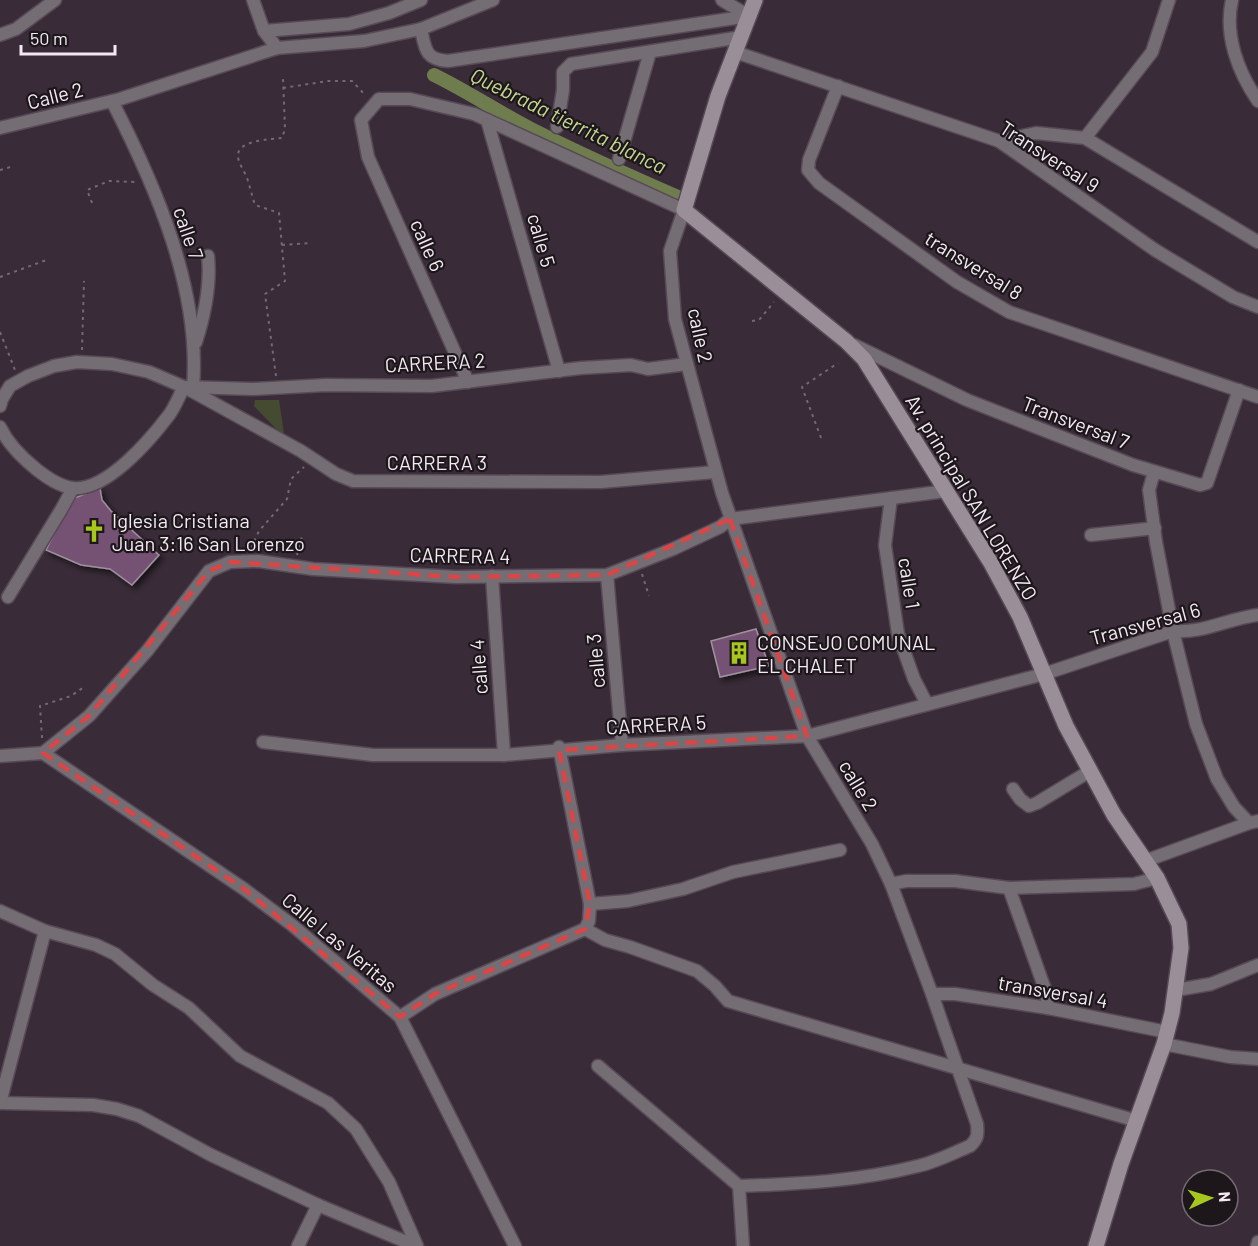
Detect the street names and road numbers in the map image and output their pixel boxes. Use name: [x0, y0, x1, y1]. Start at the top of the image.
street label: Calle 2: [25, 76, 85, 114]
street label: Transversal 9: [996, 115, 1104, 197]
street label: calle 7: [169, 204, 209, 263]
street label: calle 5: [523, 210, 561, 270]
street label: calle 6: [406, 215, 450, 275]
street label: transversal 8: [921, 226, 1027, 304]
street label: calle 2: [684, 306, 718, 364]
street label: CARRERA 2: [384, 347, 486, 377]
street label: Av. principal SAN LORENZO: [901, 390, 1043, 604]
street label: Transversal 7: [1019, 391, 1133, 454]
street label: CARRERA 3: [387, 450, 487, 474]
street label: CARRERA 4: [409, 542, 511, 568]
street label: calle 1: [894, 556, 926, 610]
street label: Transversal 6: [1087, 597, 1203, 649]
street label: calle 3: [581, 633, 609, 689]
street label: calle 4: [464, 638, 492, 696]
street label: CARRERA 5: [605, 709, 707, 739]
street label: calle 2: [834, 755, 884, 815]
street label: Calle Las Veritas: [278, 887, 402, 997]
street label: transversal 4: [996, 970, 1110, 1012]

